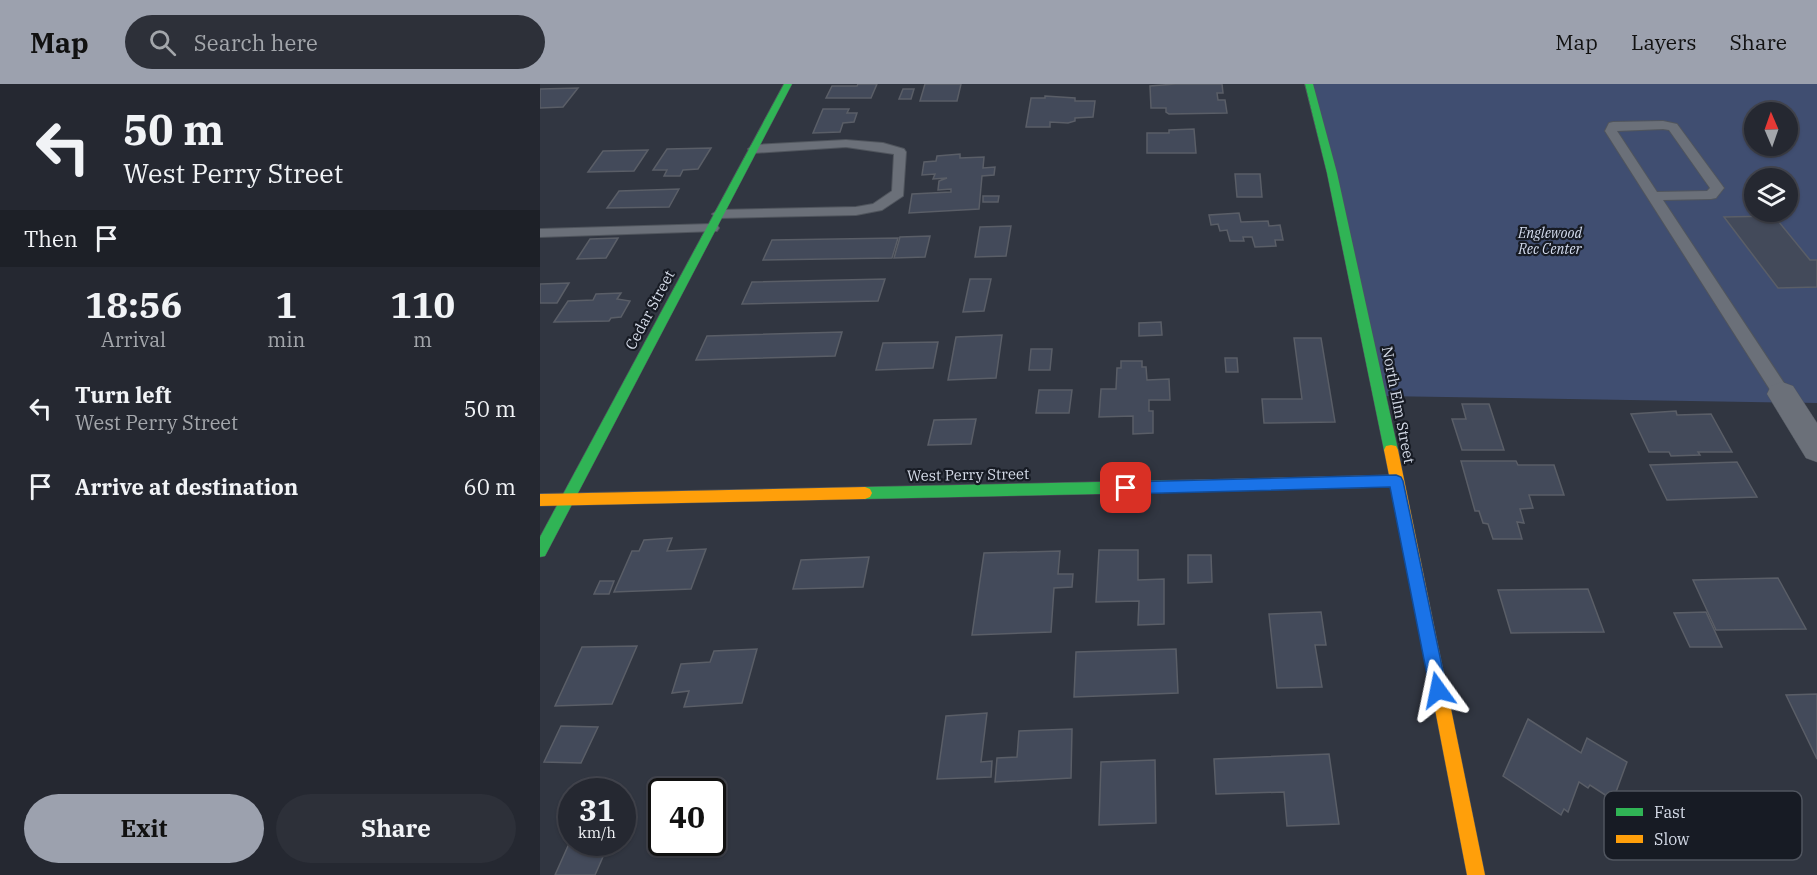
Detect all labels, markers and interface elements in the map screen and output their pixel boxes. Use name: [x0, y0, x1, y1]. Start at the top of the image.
search box: [125, 15, 545, 69]
text: Map: [30, 24, 89, 61]
icon: search: [146, 26, 179, 59]
text: Search here: [194, 28, 318, 57]
text: Map: [1555, 28, 1598, 56]
text: Layers: [1631, 28, 1697, 56]
text: Share: [1730, 28, 1787, 56]
text: 50 m: [123, 102, 224, 157]
north arrow: [1744, 102, 1798, 156]
map controls: [1744, 102, 1798, 222]
icon: left: [24, 108, 102, 186]
text: West Perry Street: [123, 155, 343, 190]
button: layers: [1744, 168, 1798, 222]
icon: arrive: [90, 222, 123, 255]
text: Then: [24, 224, 78, 253]
park label: Englewood Rec Center: [1517, 224, 1583, 258]
street label: Cedar Street: [621, 267, 678, 353]
text: 18:56: [85, 281, 182, 328]
text: 1: [275, 281, 297, 328]
text: 110: [390, 281, 455, 328]
text: Arrival: [101, 326, 166, 353]
text: min: [267, 326, 305, 353]
text: m: [413, 326, 432, 353]
street label: North Elm Street: [1378, 345, 1419, 465]
text: Turn left: [75, 380, 171, 409]
icon: left: [24, 392, 57, 425]
text: 50 m: [464, 394, 516, 423]
text: West Perry Street: [75, 409, 238, 436]
pin: [1100, 462, 1151, 513]
street label: West Perry Street: [907, 464, 1029, 485]
icon: arrive: [24, 470, 57, 503]
icon: arrive: [1109, 471, 1142, 504]
text: Arrive at destination: [75, 472, 298, 501]
text: 60 m: [464, 472, 516, 501]
position arrow: [1406, 658, 1470, 722]
speed limit sign: 40: [648, 778, 726, 856]
text: 31: [579, 790, 615, 829]
legend: [1604, 791, 1802, 860]
button: Exit: [24, 794, 264, 863]
button: Share: [276, 794, 516, 863]
text: Fast: [1654, 802, 1686, 822]
text: km/h: [578, 823, 616, 842]
text: Slow: [1654, 829, 1690, 849]

